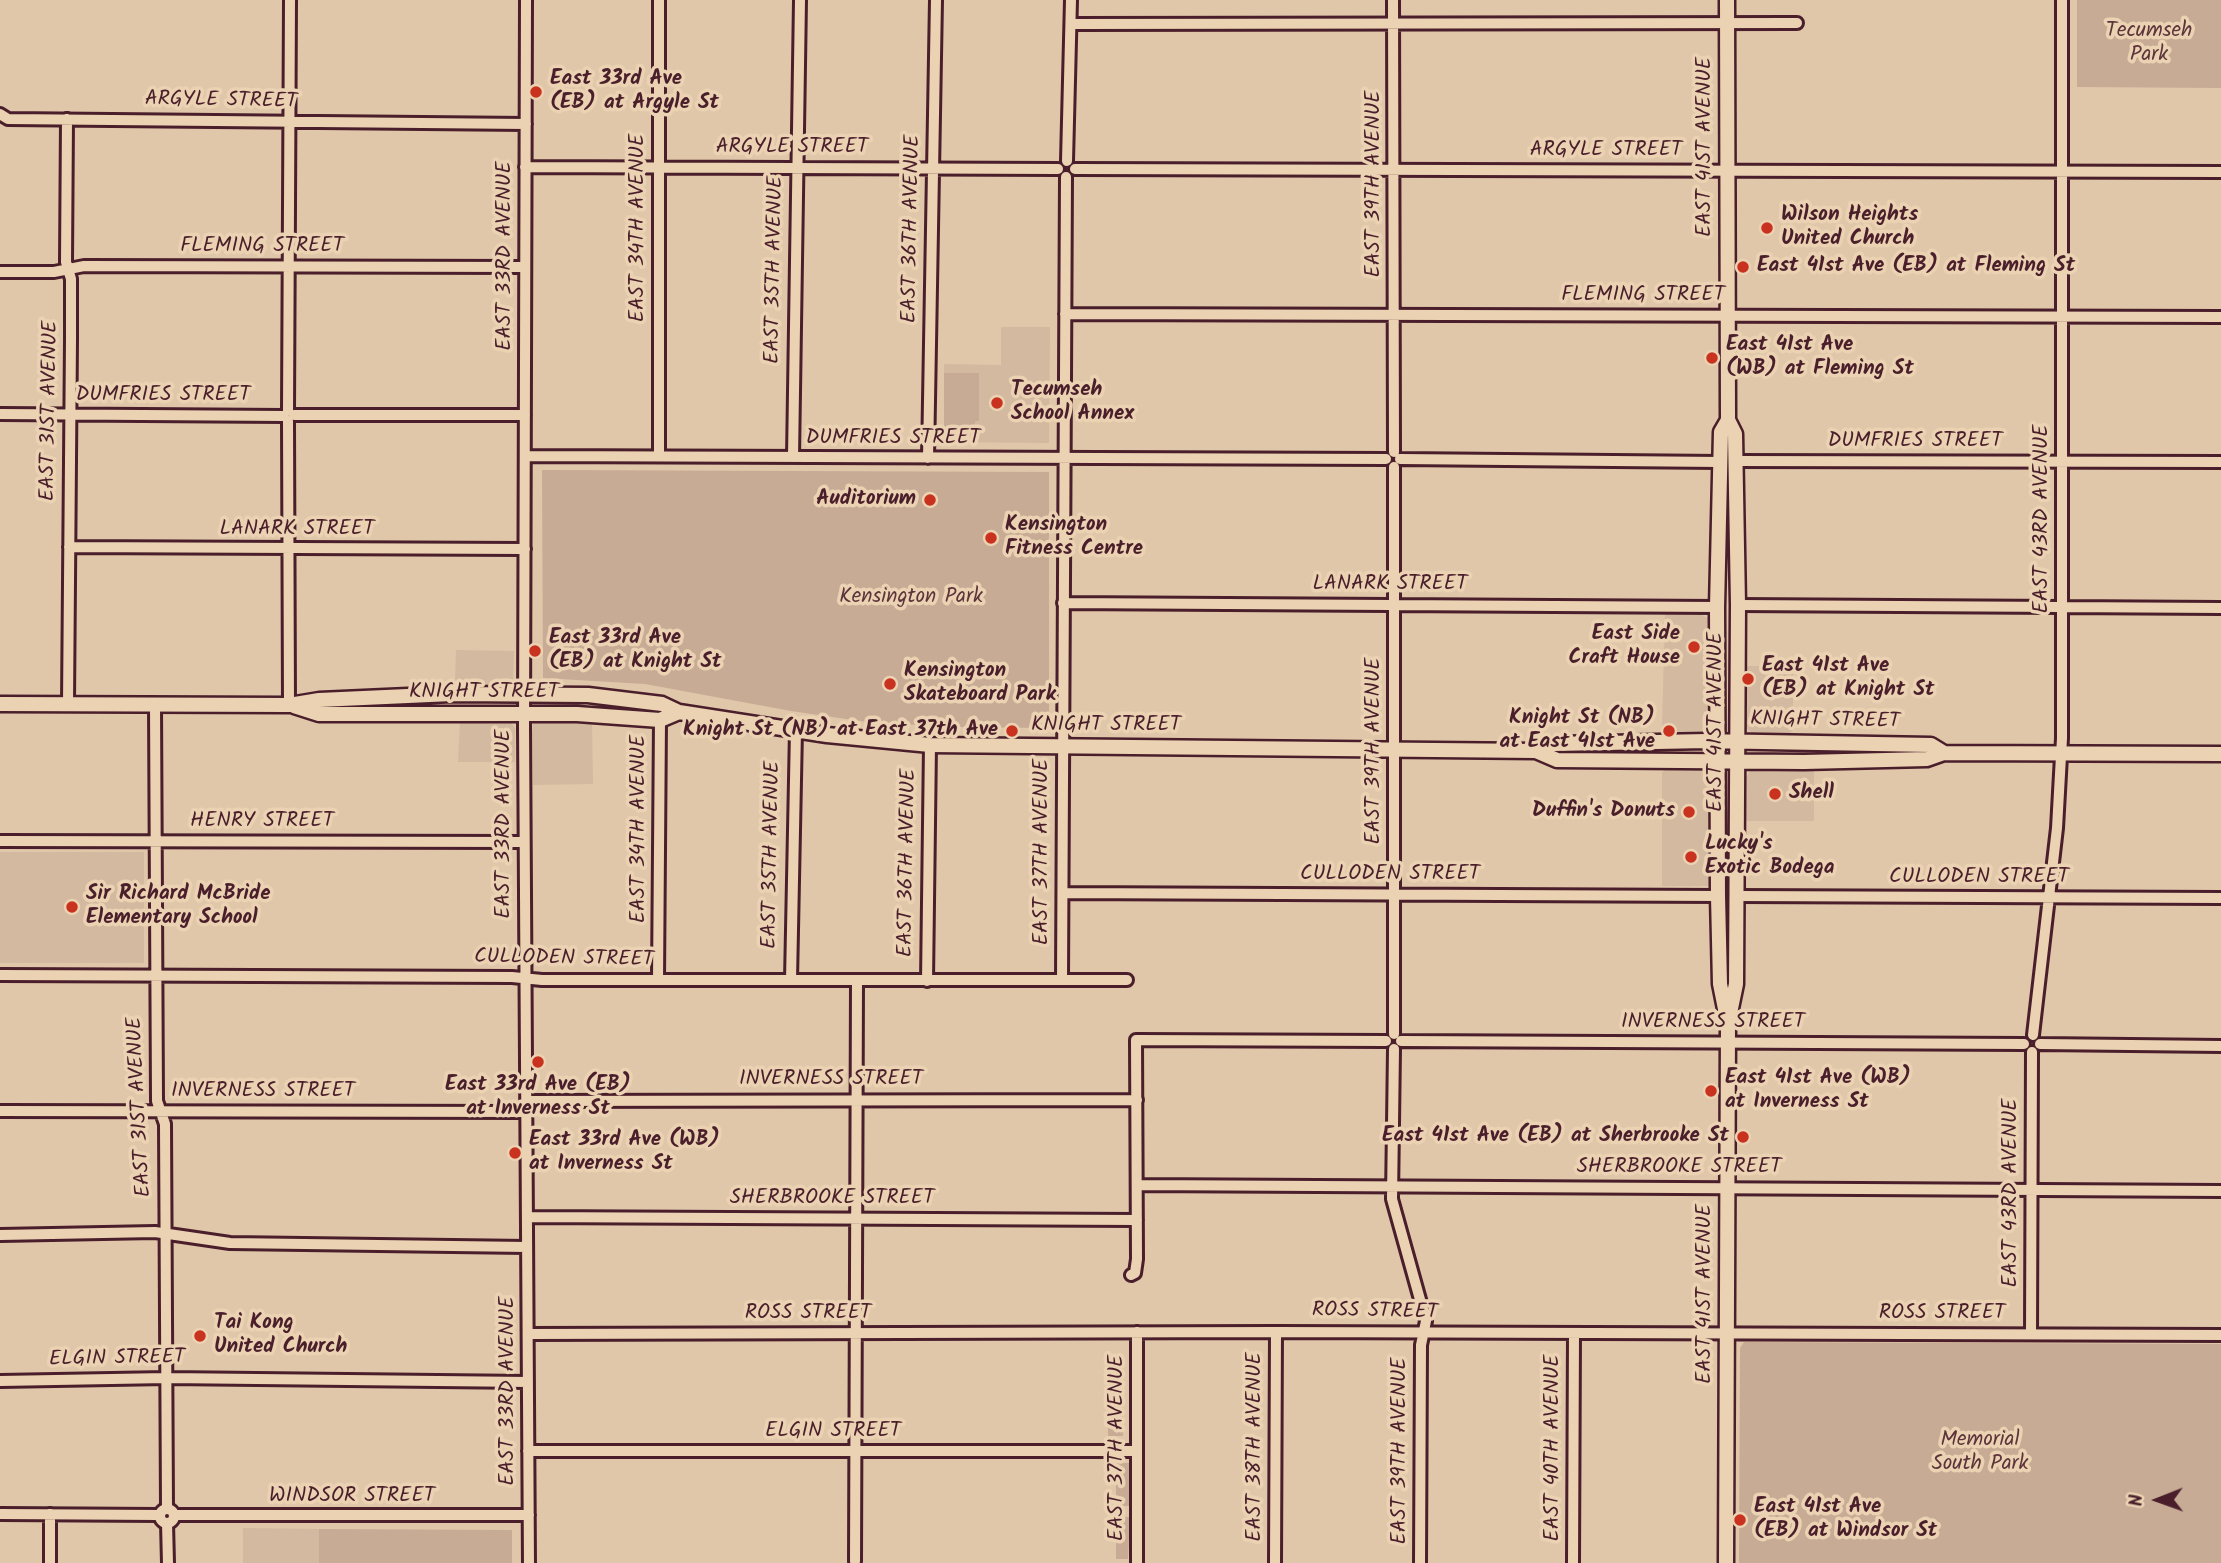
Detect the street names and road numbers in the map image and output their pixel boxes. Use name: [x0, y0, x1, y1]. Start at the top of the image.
street label: EAST 41ST AVENUE: [1693, 57, 1719, 237]
street label: ARGYLE STREET: [145, 88, 297, 116]
street label: EAST 39TH AVENUE: [1362, 90, 1388, 278]
street label: EAST 34TH AVENUE: [626, 134, 652, 322]
street label: ARGYLE STREET: [716, 135, 868, 161]
street label: EAST 36TH AVENUE: [899, 135, 927, 323]
street label: ARGYLE STREET: [1530, 138, 1682, 164]
street label: EAST 33RD AVENUE: [493, 161, 519, 351]
street label: EAST 35TH AVENUE: [762, 176, 790, 364]
street label: FLEMING STREET: [180, 234, 344, 260]
street label: FLEMING STREET: [1561, 283, 1725, 309]
street label: EAST 31ST AVENUE: [37, 321, 65, 501]
street label: DUMFRIES STREET: [76, 383, 250, 409]
street label: EAST 43RD AVENUE: [2030, 425, 2056, 613]
street label: DUMFRIES STREET: [806, 426, 980, 452]
street label: DUMFRIES STREET: [1828, 429, 2002, 455]
street label: LANARK STREET: [220, 517, 374, 543]
street label: LANARK STREET: [1313, 572, 1467, 598]
street label: EAST 41ST AVENUE: [1704, 632, 1730, 812]
street label: EAST 39TH AVENUE: [1362, 657, 1388, 845]
street label: KNIGHT STREET: [409, 680, 559, 706]
street label: KNIGHT STREET: [1750, 708, 1900, 736]
street label: KNIGHT STREET: [1031, 713, 1181, 739]
street label: EAST 33RD AVENUE: [492, 729, 518, 919]
street label: EAST 34TH AVENUE: [627, 735, 653, 923]
street label: EAST 37TH AVENUE: [1030, 759, 1056, 945]
street label: EAST 35TH AVENUE: [759, 761, 787, 949]
street label: EAST 36TH AVENUE: [895, 769, 923, 957]
street label: HENRY STREET: [190, 809, 334, 835]
street label: CULLODEN STREET: [1300, 862, 1480, 888]
street label: CULLODEN STREET: [1889, 865, 2069, 891]
street label: CULLODEN STREET: [474, 946, 654, 974]
street label: INVERNESS STREET: [1621, 1010, 1805, 1036]
street label: EAST 31ST AVENUE: [124, 1016, 158, 1198]
street label: INVERNESS STREET: [739, 1067, 923, 1093]
street label: INVERNESS STREET: [171, 1079, 355, 1105]
street label: EAST 43RD AVENUE: [1999, 1099, 2025, 1287]
street label: SHERBROOKE STREET: [1577, 1155, 1781, 1181]
street label: SHERBROOKE STREET: [730, 1186, 934, 1212]
street label: EAST 41ST AVENUE: [1693, 1204, 1719, 1384]
street label: EAST 33RD AVENUE: [496, 1296, 522, 1486]
street label: ROSS STREET: [1312, 1299, 1438, 1327]
street label: ROSS STREET: [745, 1301, 871, 1327]
street label: ROSS STREET: [1879, 1301, 2005, 1327]
street label: ELGIN STREET: [49, 1346, 185, 1374]
street label: EAST 38TH AVENUE: [1243, 1352, 1269, 1542]
street label: EAST 37TH AVENUE: [1105, 1355, 1131, 1541]
street label: EAST 40TH AVENUE: [1541, 1355, 1567, 1541]
street label: EAST 39TH AVENUE: [1388, 1357, 1414, 1545]
street label: ELGIN STREET: [765, 1419, 901, 1445]
street label: WINDSOR STREET: [269, 1484, 435, 1510]

